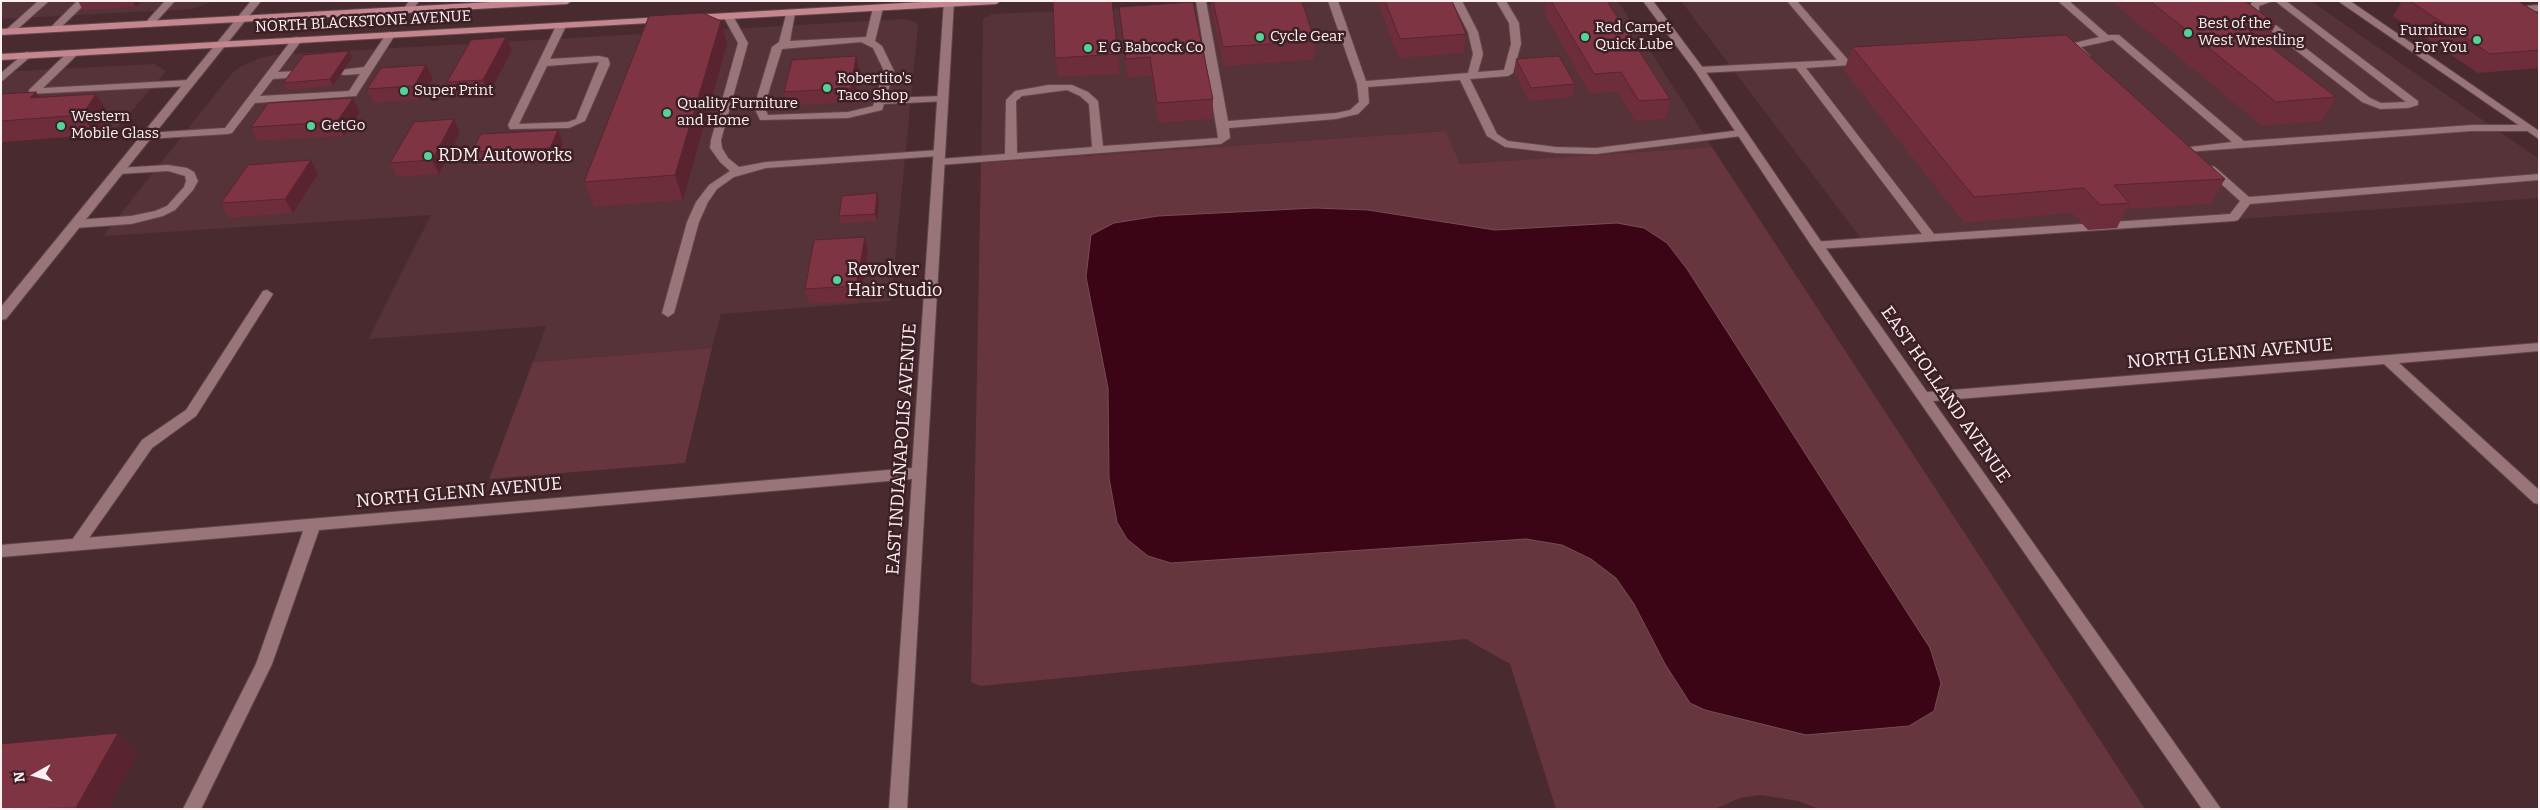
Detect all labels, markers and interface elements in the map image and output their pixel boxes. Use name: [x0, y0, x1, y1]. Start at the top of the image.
street label: NORTH BLACKSTONE AVENUE: [254, 7, 472, 37]
place label: Best of the West Wrestling: [2198, 15, 2304, 50]
place label: Red Carpet Quick Lube: [1595, 19, 1673, 54]
place label: Furniture For You: [2400, 22, 2467, 57]
marker: Best of the West Wrestling: [2182, 27, 2194, 39]
place label: Cycle Gear: [1270, 28, 1344, 46]
marker: Cycle Gear: [1254, 31, 1266, 43]
marker: Red Carpet Quick Lube: [1579, 31, 1591, 43]
marker: Furniture For You: [2471, 34, 2483, 46]
place label: E G Babcock Co: [1098, 39, 1203, 57]
marker: E G Babcock Co: [1082, 42, 1094, 54]
place label: Robertito's Taco Shop: [837, 70, 912, 105]
place label: Super Print: [414, 82, 493, 100]
marker: Robertito's Taco Shop: [821, 82, 833, 94]
marker: Super Print: [398, 85, 410, 97]
place label: Quality Furniture and Home: [677, 95, 798, 130]
marker: Quality Furniture and Home: [661, 107, 673, 119]
place label: Western Mobile Glass: [71, 108, 159, 143]
place label: GetGo: [321, 117, 365, 135]
marker: Western Mobile Glass: [55, 120, 67, 132]
marker: GetGo: [305, 120, 317, 132]
place label: RDM Autoworks: [438, 145, 572, 167]
marker: RDM Autoworks: [422, 150, 434, 162]
place label: Revolver Hair Studio: [847, 259, 942, 302]
marker: Revolver Hair Studio: [831, 274, 843, 286]
street label: EAST HOLLAND AVENUE: [1876, 302, 2014, 488]
street label: EAST INDIANAPOLIS AVENUE: [882, 322, 922, 576]
street label: NORTH GLENN AVENUE: [2126, 334, 2334, 374]
street label: NORTH GLENN AVENUE: [355, 473, 563, 513]
north arrow: [10, 750, 60, 800]
text: N: [11, 770, 29, 783]

